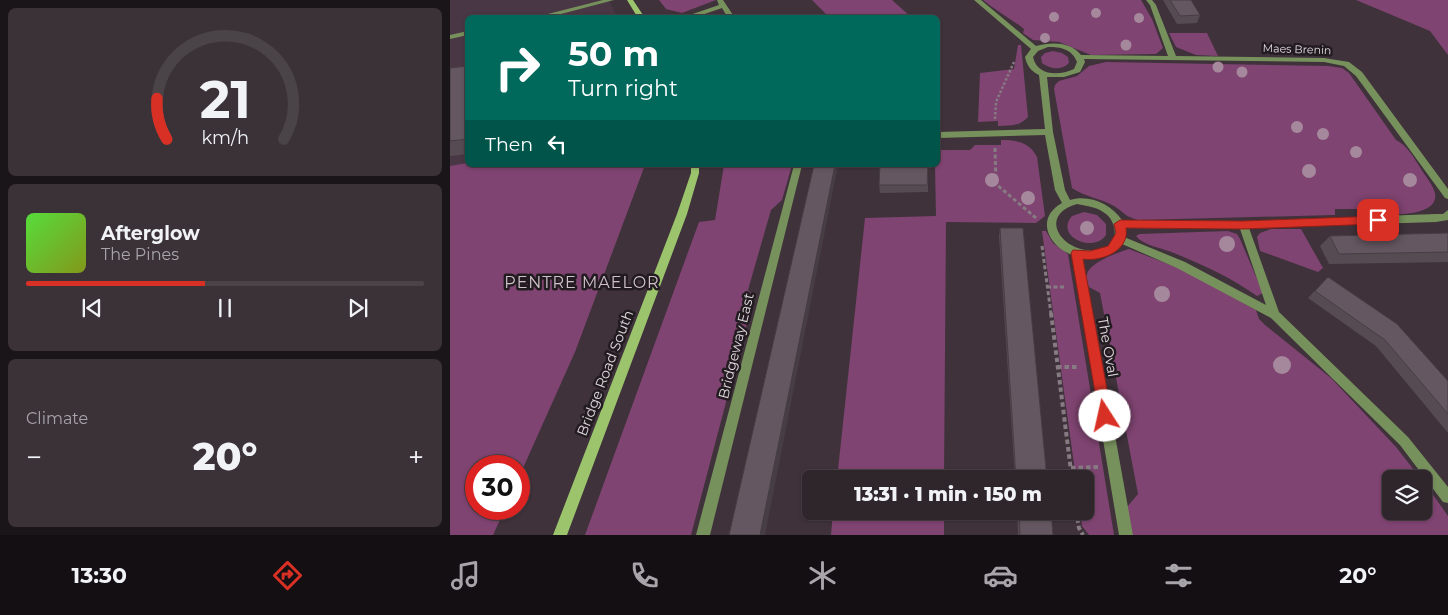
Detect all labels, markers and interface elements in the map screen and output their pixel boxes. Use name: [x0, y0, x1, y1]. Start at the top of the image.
text: 50 m: [568, 32, 659, 75]
icon: right: [485, 35, 550, 100]
street label: Maes Brenin: [1262, 41, 1332, 57]
text: 21: [199, 68, 251, 131]
text: Turn right: [568, 75, 678, 102]
text: km/h: [201, 127, 249, 148]
icon: left: [543, 130, 571, 158]
text: Then: [485, 133, 533, 156]
pin: [1357, 199, 1399, 241]
icon: arrive: [1364, 206, 1392, 234]
text: Afterglow: [101, 222, 200, 245]
text: The Pines: [101, 245, 179, 264]
district label: PENTRE MAELOR: [504, 273, 660, 292]
street label: Bridgeway East: [714, 291, 758, 401]
icon: previous: [78, 294, 106, 322]
icon: pause: [211, 294, 239, 322]
icon: next: [344, 294, 372, 322]
street label: Bridge Road South: [573, 308, 637, 438]
street label: The Oval: [1094, 316, 1122, 378]
position arrow: [1078, 389, 1130, 441]
text: Climate: [26, 409, 88, 428]
text: 20°: [193, 433, 257, 480]
text: −: [26, 440, 42, 474]
text: +: [408, 440, 424, 474]
speed limit sign: 30: [465, 455, 530, 520]
map controls: [1382, 470, 1432, 520]
button: layers: [1382, 470, 1432, 520]
text: 13:31 · 1 min · 150 m: [854, 483, 1042, 506]
icon: directions: [270, 558, 305, 593]
icon: music: [448, 558, 483, 593]
icon: phone: [627, 558, 662, 593]
icon: climate: [805, 558, 840, 593]
icon: car: [983, 558, 1018, 593]
icon: filters: [1161, 558, 1196, 593]
text: 13:30: [72, 562, 127, 589]
text: 20°: [1339, 562, 1376, 589]

